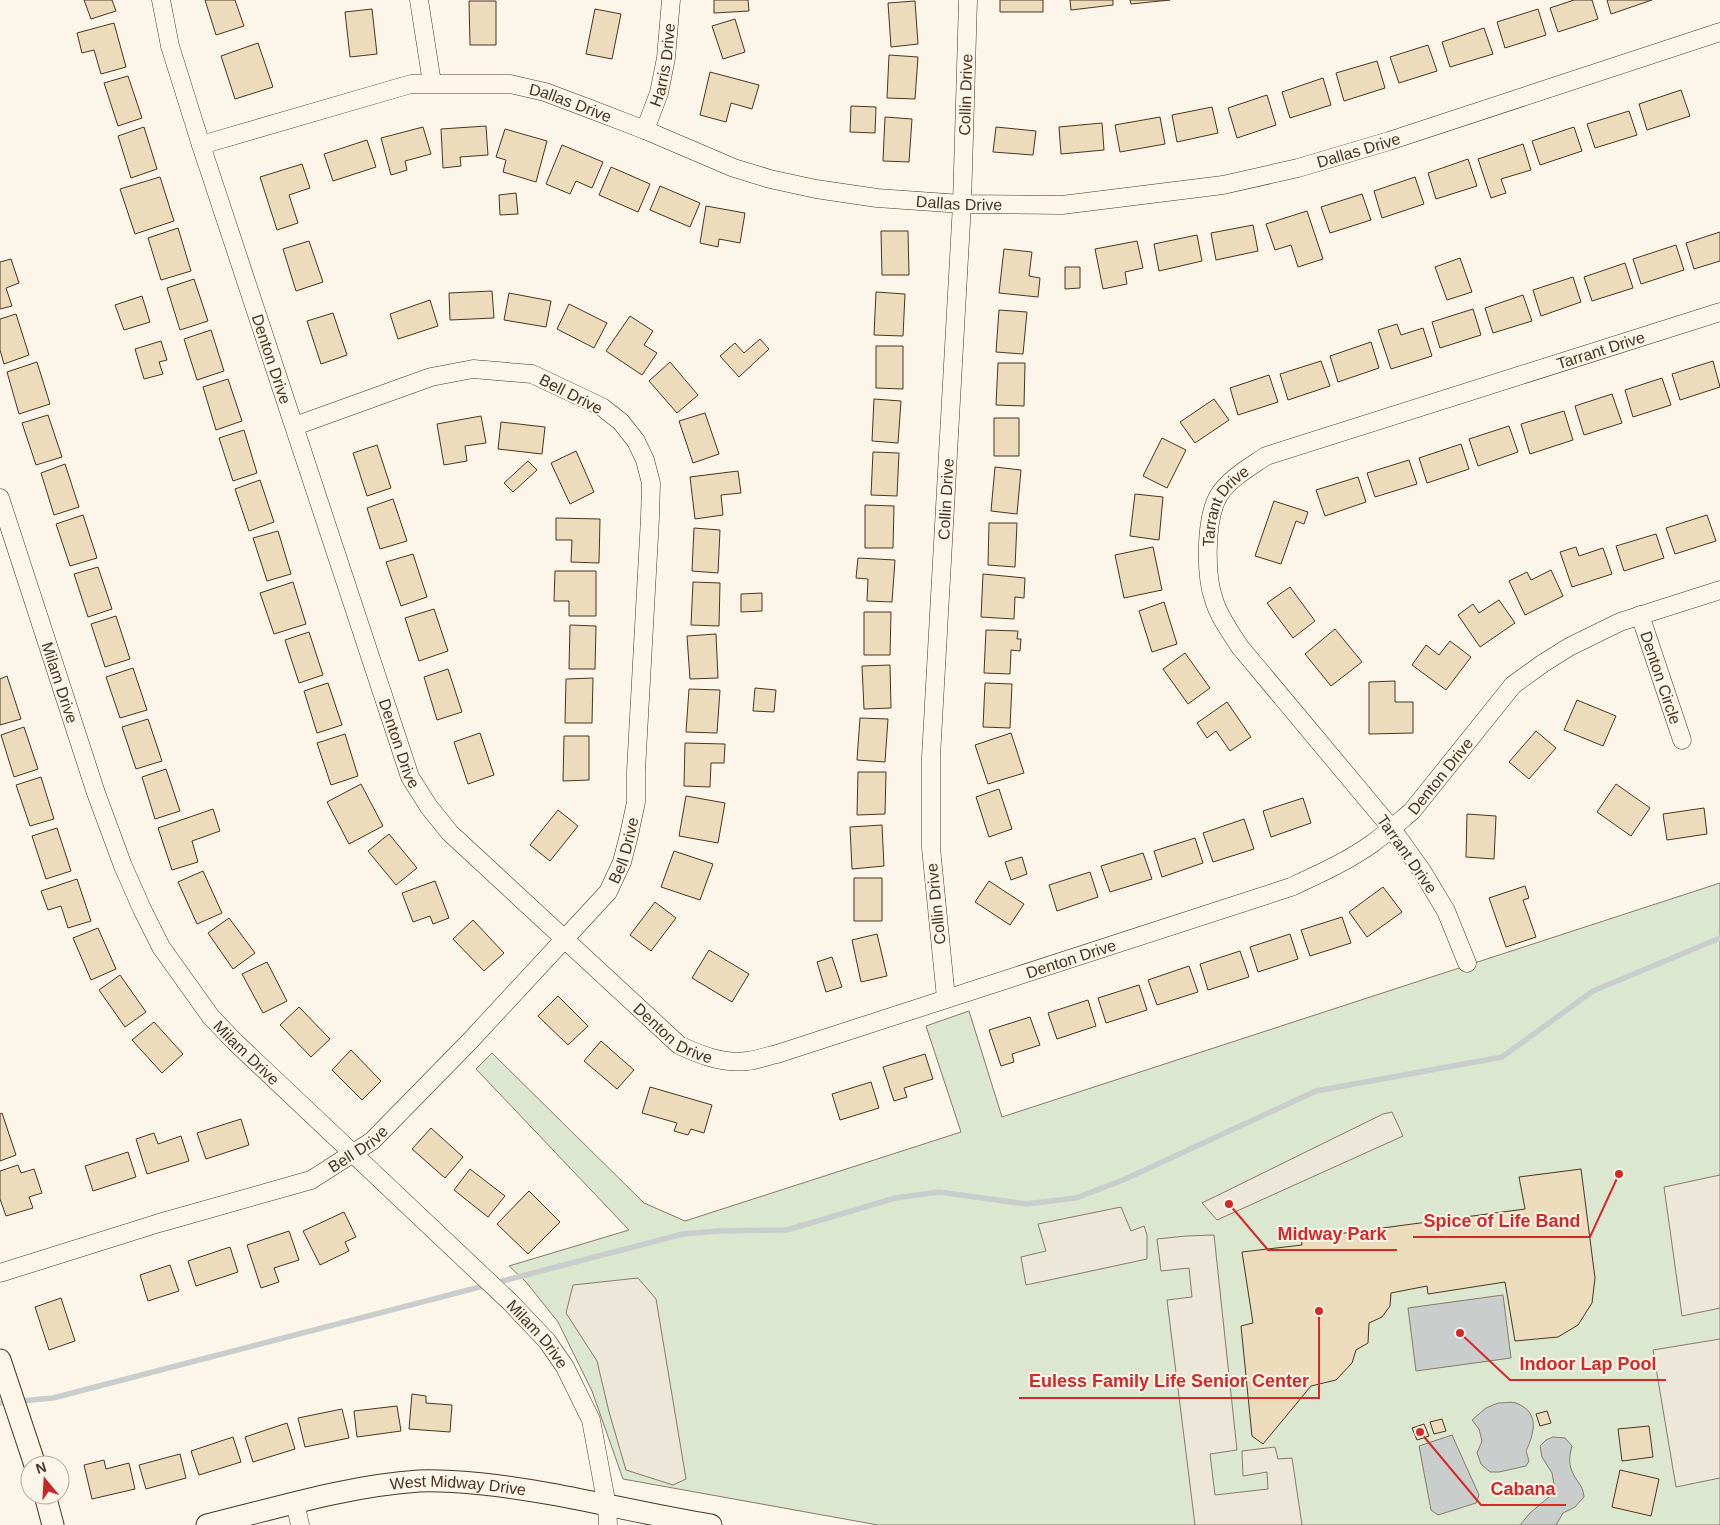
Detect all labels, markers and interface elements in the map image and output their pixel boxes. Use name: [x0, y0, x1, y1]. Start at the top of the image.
street label: Harris Drive: [646, 22, 677, 109]
street label: Collin Drive: [956, 53, 975, 136]
street label: Dallas Drive: [528, 80, 614, 125]
street label: Dallas Drive: [1315, 129, 1402, 171]
street label: Dallas Drive: [915, 192, 1002, 213]
street label: Denton Drive: [249, 312, 295, 406]
street label: Tarrant Drive: [1554, 328, 1647, 372]
street label: Bell Drive: [537, 371, 605, 417]
street label: Collin Drive: [935, 458, 956, 541]
street label: Tarrant Drive: [1199, 462, 1252, 547]
street label: Denton Circle: [1638, 629, 1685, 726]
street label: Milam Drive: [39, 640, 81, 725]
street label: Denton Drive: [376, 696, 423, 791]
street label: Denton Drive: [1404, 734, 1476, 818]
street label: Tarrant Drive: [1374, 812, 1440, 896]
street label: Bell Drive: [605, 815, 641, 886]
street label: Collin Drive: [923, 862, 949, 946]
street label: Denton Drive: [1024, 936, 1118, 981]
street label: Denton Drive: [631, 999, 715, 1066]
street label: Milam Drive: [211, 1017, 283, 1088]
street label: Bell Drive: [325, 1122, 391, 1175]
callout: Spice of Life Band: [1413, 1204, 1590, 1237]
text: Spice of Life Band: [1423, 1211, 1581, 1231]
callout: Midway Park: [1268, 1217, 1397, 1250]
text: Midway Park: [1277, 1224, 1388, 1244]
street label: Milam Drive: [504, 1296, 572, 1371]
callout: Indoor Lap Pool: [1510, 1347, 1666, 1380]
text: Indoor Lap Pool: [1520, 1354, 1657, 1374]
callout: Euless Family Life Senior Center: [1019, 1365, 1319, 1398]
text: Euless Family Life Senior Center: [1029, 1371, 1309, 1391]
north arrow: [20, 1455, 70, 1505]
text: N: [34, 1458, 48, 1477]
street label: West Midway Drive: [389, 1472, 527, 1498]
callout: Cabana: [1481, 1472, 1566, 1505]
text: Cabana: [1490, 1479, 1556, 1499]

